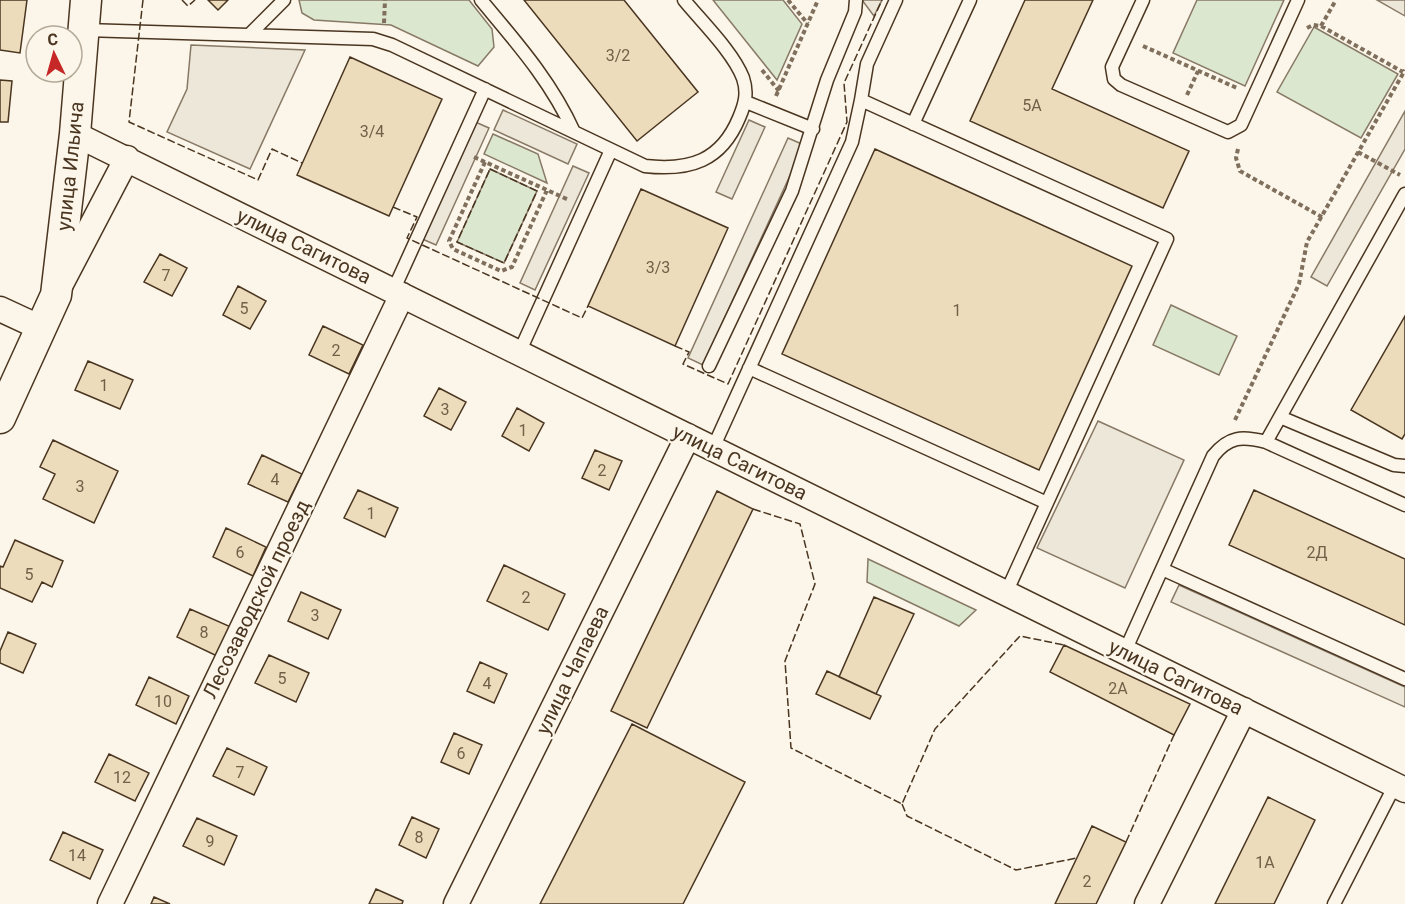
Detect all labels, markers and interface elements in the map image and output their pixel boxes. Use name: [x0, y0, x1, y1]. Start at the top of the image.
north arrow: [24, 24, 84, 84]
text: С: [47, 30, 59, 49]
house number: 3/2: [606, 46, 630, 65]
house number: 5А: [1022, 96, 1042, 115]
street label: улица Ильича: [51, 100, 89, 232]
house number: 3/4: [360, 122, 384, 141]
street label: улица Сагитова: [233, 203, 375, 289]
house number: 3/3: [646, 258, 670, 277]
house number: 7: [162, 266, 171, 285]
house number: 5: [240, 299, 249, 318]
house number: 1: [953, 301, 962, 320]
house number: 2: [332, 341, 341, 360]
house number: 1: [100, 376, 109, 395]
house number: 3: [441, 400, 450, 419]
street label: улица Сагитова: [669, 419, 811, 505]
house number: 1: [519, 421, 528, 440]
house number: 2: [598, 461, 607, 480]
house number: 4: [271, 470, 280, 489]
house number: 3: [76, 477, 85, 496]
street label: Лесозаводской проезд: [197, 496, 315, 702]
house number: 1: [367, 504, 376, 523]
house number: 6: [236, 543, 245, 562]
house number: 2Д: [1306, 543, 1328, 562]
house number: 5: [25, 565, 34, 584]
house number: 2: [522, 588, 531, 607]
street label: улица Чапаева: [531, 602, 613, 738]
house number: 3: [311, 606, 320, 625]
house number: 8: [200, 623, 209, 642]
street label: улица Сагитова: [1105, 634, 1247, 720]
house number: 5: [278, 669, 287, 688]
house number: 4: [483, 674, 492, 693]
house number: 2А: [1108, 679, 1128, 698]
house number: 10: [154, 692, 172, 711]
house number: 6: [457, 744, 466, 763]
house number: 7: [236, 763, 245, 782]
house number: 12: [113, 768, 131, 787]
house number: 8: [415, 828, 424, 847]
house number: 9: [206, 832, 215, 851]
house number: 14: [68, 846, 86, 865]
house number: 1А: [1255, 853, 1275, 872]
house number: 2: [1083, 872, 1092, 891]

